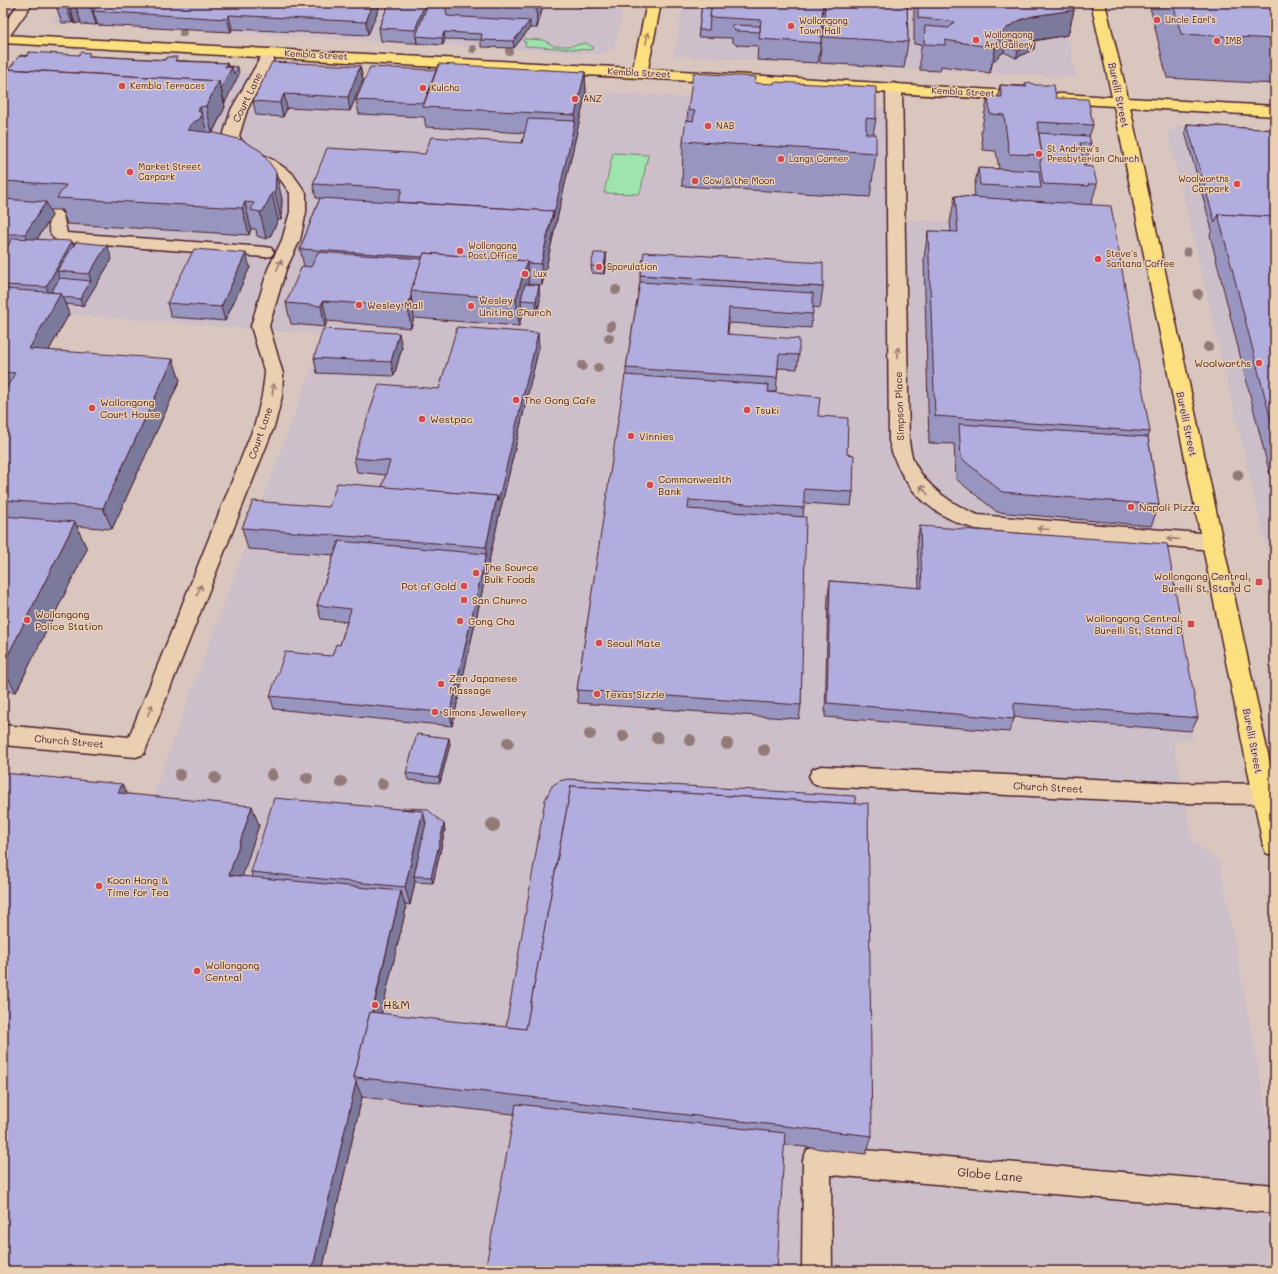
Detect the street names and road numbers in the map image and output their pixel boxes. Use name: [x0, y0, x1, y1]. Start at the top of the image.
street label: Kembla Street: [284, 47, 348, 62]
street label: Burelli Street: [1105, 61, 1133, 129]
street label: Kembla Street: [607, 65, 671, 80]
street label: Court Lane: [229, 69, 265, 125]
street label: Kembla Street: [931, 84, 995, 99]
street label: Simpson Place: [891, 371, 907, 441]
street label: Burelli Street: [1173, 390, 1201, 458]
street label: Court Lane: [245, 405, 275, 461]
street label: Burelli Street: [1240, 707, 1266, 775]
street label: Church Street: [34, 731, 104, 751]
street label: Church Street: [1013, 778, 1083, 796]
street label: Globe Lane: [957, 1163, 1024, 1185]

